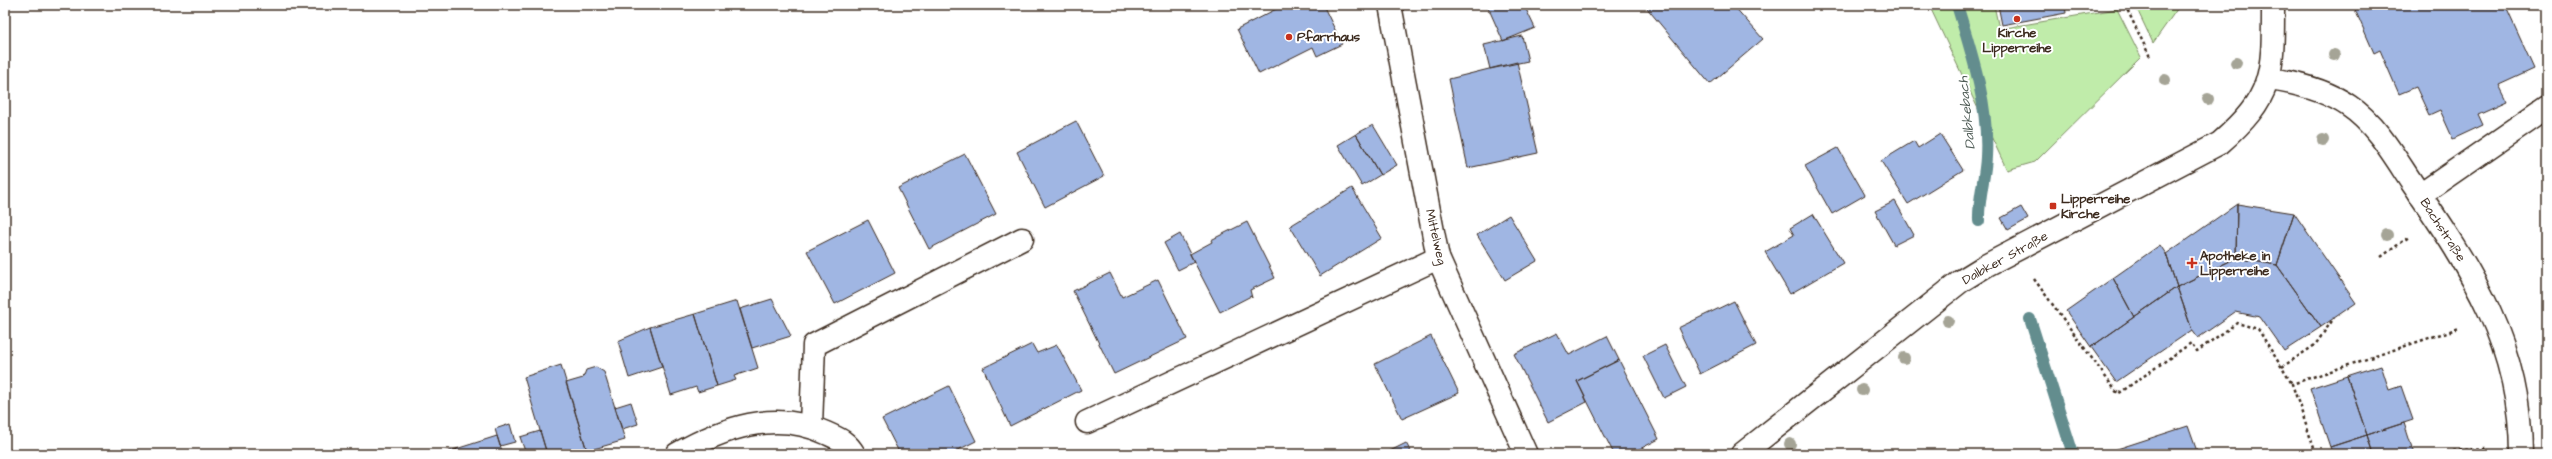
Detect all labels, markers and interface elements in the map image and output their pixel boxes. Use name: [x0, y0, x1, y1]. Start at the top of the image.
marker: Kirche Lipperreihe: [2012, 14, 2022, 24]
place label: Kirche Lipperreihe: [1982, 24, 2052, 58]
place label: Pfarrhaus: [1297, 28, 1361, 46]
marker: Pfarrhaus: [1284, 32, 1294, 42]
water label: Dalbkebach: [1953, 74, 1981, 150]
place label: Lipperreihe Kirche: [2061, 190, 2130, 223]
street label: Bachstraße: [2416, 195, 2470, 265]
marker: Lipperreihe Kirche: [2048, 201, 2058, 211]
street label: Mittelweg: [1420, 207, 1451, 267]
street label: Dalbker Straße: [1959, 227, 2051, 289]
place label: Apotheke in Lipperreihe: [2200, 247, 2271, 281]
marker: Apotheke in Lipperreihe: [2187, 258, 2197, 268]

